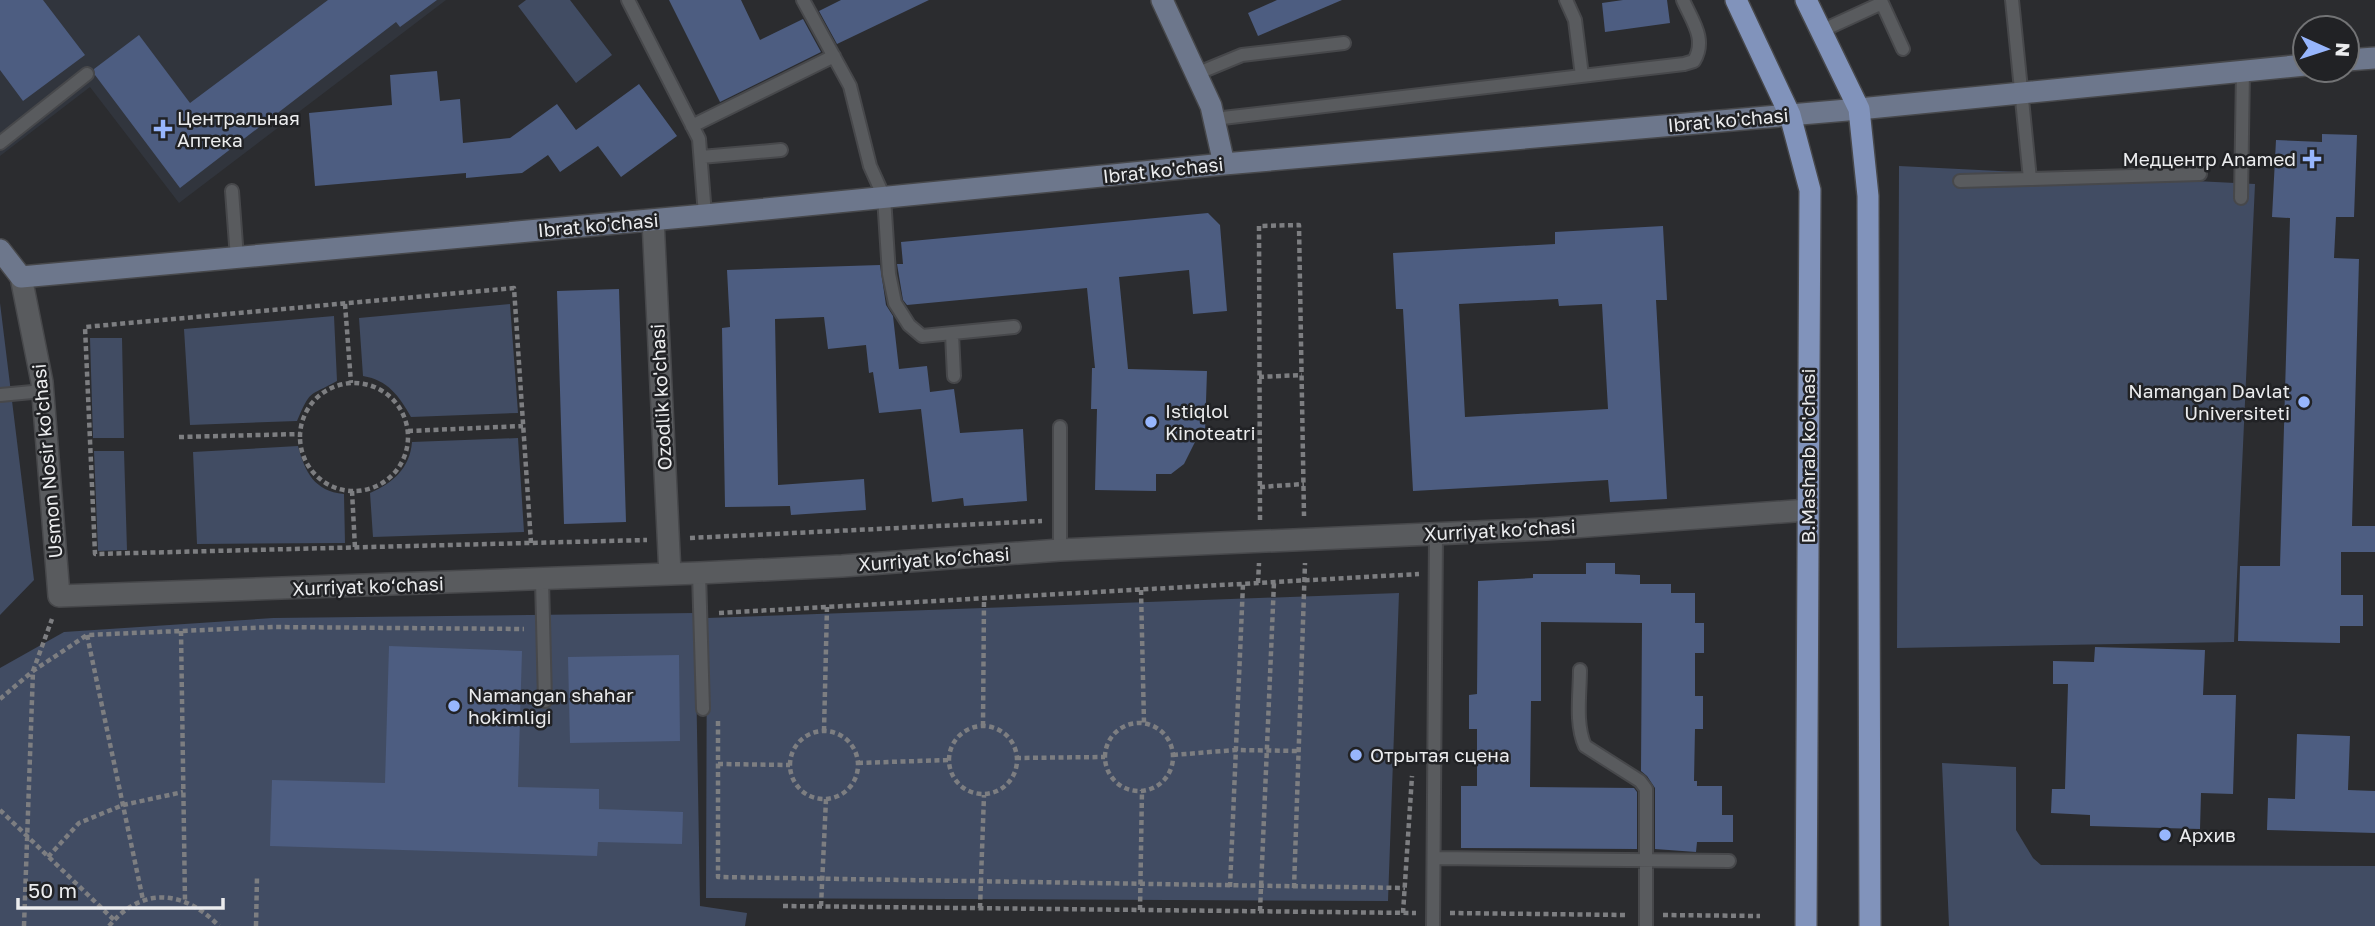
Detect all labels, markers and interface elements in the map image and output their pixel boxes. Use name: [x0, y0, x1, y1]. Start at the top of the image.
north arrow: [2291, 14, 2361, 84]
text: N: [2332, 42, 2355, 58]
street label: Ibrat ko'chasi: [1667, 103, 1789, 136]
place label: Центральная Аптека: [177, 106, 300, 151]
marker: Центральная Аптека: [155, 121, 171, 137]
place label: Медцентр Anamed: [2123, 147, 2296, 170]
marker: Медцентр Anamed: [2302, 149, 2322, 169]
street label: Ibrat ko'chasi: [1101, 152, 1224, 187]
street label: Ibrat ko'chasi: [537, 208, 659, 241]
street label: Ozodlik ko'chasi: [645, 323, 676, 471]
street label: Usmon Nosir ko'chasi: [27, 363, 66, 559]
street label: B.Mashrab ko'chasi: [1796, 369, 1819, 543]
place label: Namangan Davlat Universiteti: [2128, 379, 2290, 424]
marker: Namangan Davlat Universiteti: [2296, 394, 2312, 410]
place label: Istiqlol Kinoteatri: [1165, 399, 1256, 444]
marker: Istiqlol Kinoteatri: [1143, 414, 1159, 430]
street label: Xurriyat ko‘chasi: [1424, 514, 1576, 545]
street label: Xurriyat ko‘chasi: [857, 542, 1010, 575]
street label: Xurriyat ko‘chasi: [292, 571, 444, 600]
place label: Namangan shahar hokimligi: [468, 683, 634, 728]
marker: Namangan shahar hokimligi: [446, 698, 462, 714]
place label: Отрытая сцена: [1370, 743, 1510, 766]
marker: Отрытая сцена: [1348, 747, 1364, 763]
place label: Архив: [2179, 823, 2236, 846]
marker: Архив: [2157, 827, 2173, 843]
scale bar: [18, 866, 222, 910]
text: 50 m: [28, 877, 77, 903]

